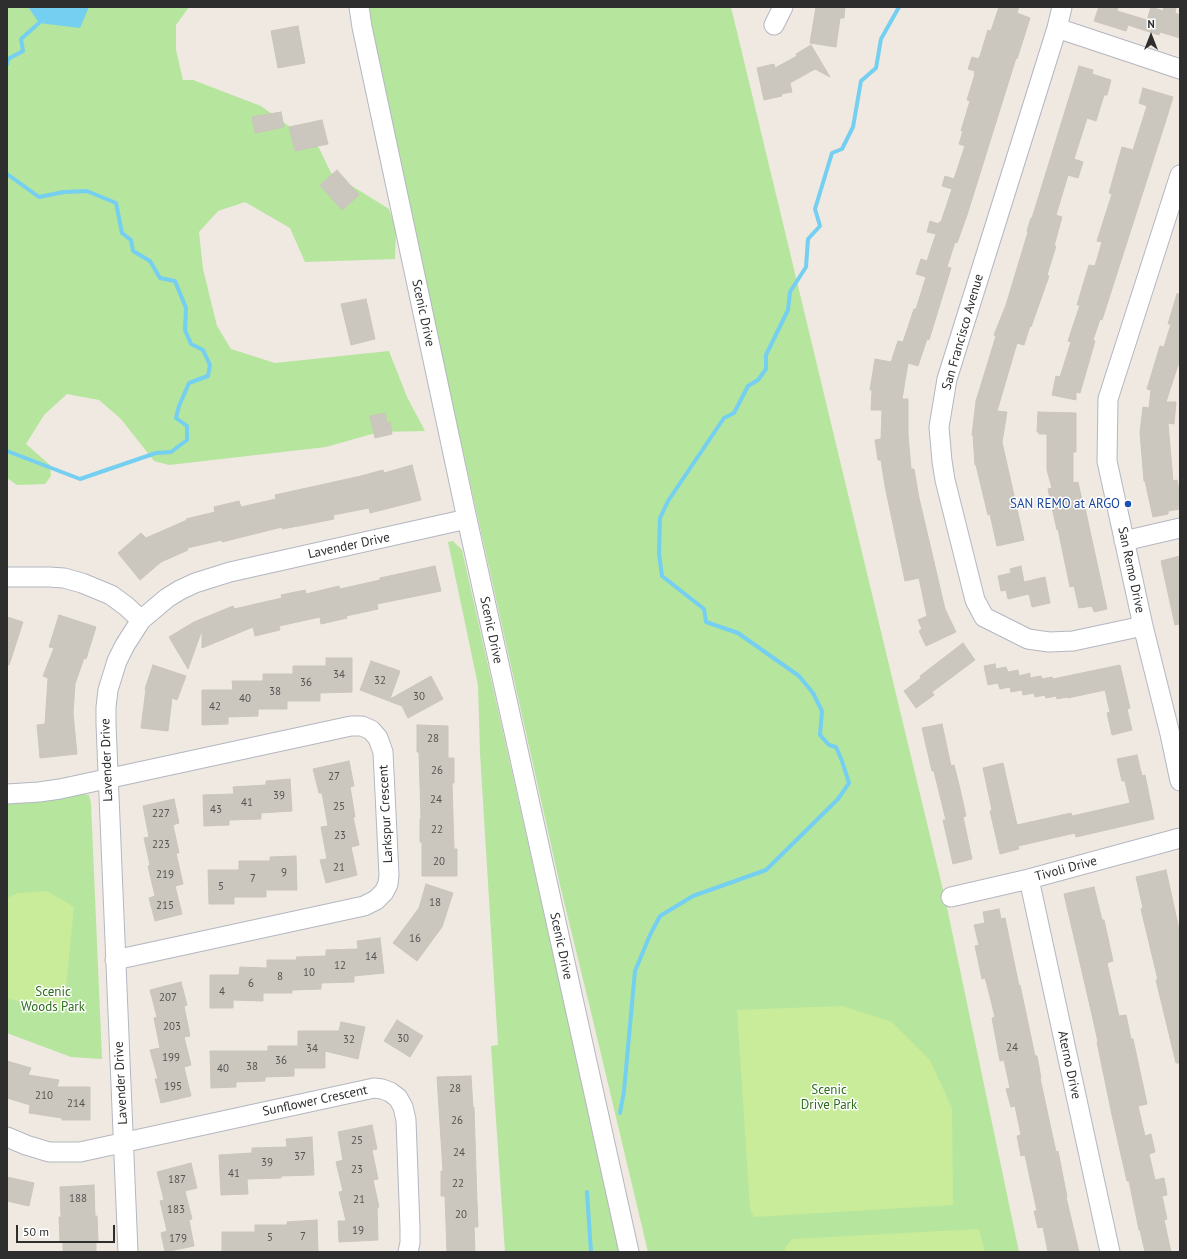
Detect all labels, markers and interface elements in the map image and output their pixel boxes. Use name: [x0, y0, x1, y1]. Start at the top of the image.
north arrow: [1131, 16, 1171, 56]
text: N: [1147, 17, 1155, 31]
street label: San Francisco Avenue: [939, 272, 987, 392]
street label: Scenic Drive: [408, 278, 438, 348]
place label: SAN REMO at ARGO: [1010, 496, 1120, 512]
marker: SAN REMO at ARGO: [1123, 499, 1133, 509]
street label: San Remo Drive: [1114, 525, 1148, 615]
street label: Lavender Drive: [307, 530, 391, 562]
street label: Scenic Drive: [476, 595, 506, 665]
house number: 34: [333, 668, 345, 682]
house number: 32: [374, 674, 386, 688]
house number: 36: [300, 676, 312, 690]
house number: 38: [269, 685, 281, 699]
house number: 30: [413, 690, 425, 704]
house number: 40: [239, 692, 251, 706]
house number: 42: [209, 700, 221, 714]
street label: Lavender Drive: [98, 718, 116, 802]
house number: 28: [427, 732, 439, 746]
street label: Larkspur Crescent: [376, 764, 396, 864]
house number: 26: [431, 764, 443, 778]
house number: 27: [328, 770, 340, 784]
house number: 39: [273, 789, 285, 803]
house number: 24: [430, 793, 442, 807]
house number: 41: [241, 796, 253, 810]
house number: 25: [333, 800, 345, 814]
house number: 43: [210, 803, 222, 817]
house number: 227: [152, 807, 170, 821]
house number: 22: [431, 823, 443, 837]
house number: 23: [334, 829, 346, 843]
house number: 223: [152, 838, 170, 852]
street label: Tivoli Drive: [1033, 853, 1099, 885]
house number: 20: [433, 855, 445, 869]
house number: 21: [333, 861, 345, 875]
house number: 9: [281, 866, 287, 880]
house number: 219: [156, 868, 174, 882]
house number: 7: [250, 872, 256, 886]
house number: 5: [218, 880, 224, 894]
house number: 18: [429, 896, 441, 910]
house number: 215: [156, 899, 174, 913]
street label: Scenic Drive: [546, 911, 576, 981]
house number: 16: [409, 932, 421, 946]
house number: 14: [365, 950, 377, 964]
house number: 12: [334, 959, 346, 973]
house number: 10: [303, 966, 315, 980]
house number: 8: [277, 970, 283, 984]
house number: 6: [248, 977, 254, 991]
park label: Scenic Woods Park: [21, 984, 85, 1015]
house number: 4: [219, 985, 225, 999]
house number: 207: [159, 991, 177, 1005]
house number: 203: [163, 1020, 181, 1034]
street label: Aterno Drive: [1054, 1029, 1084, 1101]
house number: 30: [397, 1032, 409, 1046]
house number: 32: [343, 1033, 355, 1047]
street label: Lavender Drive: [111, 1041, 131, 1125]
house number: 24: [1006, 1041, 1018, 1055]
house number: 34: [306, 1042, 318, 1056]
house number: 199: [162, 1051, 180, 1065]
house number: 36: [275, 1054, 287, 1068]
house number: 38: [246, 1060, 258, 1074]
house number: 40: [217, 1062, 229, 1076]
house number: 195: [164, 1080, 182, 1094]
street label: Sunflower Crescent: [261, 1082, 369, 1120]
house number: 28: [449, 1082, 461, 1096]
park label: Scenic Drive Park: [801, 1082, 857, 1113]
house number: 210: [35, 1089, 53, 1103]
house number: 214: [67, 1097, 85, 1111]
house number: 26: [451, 1114, 463, 1128]
house number: 25: [351, 1134, 363, 1148]
house number: 24: [453, 1146, 465, 1160]
house number: 37: [294, 1150, 306, 1164]
house number: 39: [261, 1156, 273, 1170]
house number: 23: [351, 1163, 363, 1177]
house number: 41: [228, 1167, 240, 1181]
house number: 187: [168, 1173, 186, 1187]
house number: 22: [452, 1177, 464, 1191]
house number: 188: [69, 1192, 87, 1206]
house number: 21: [353, 1193, 365, 1207]
house number: 183: [167, 1203, 185, 1217]
house number: 20: [455, 1208, 467, 1222]
scale bar: [18, 1217, 117, 1243]
text: 50 m: [23, 1224, 49, 1239]
house number: 19: [352, 1224, 364, 1238]
house number: 7: [300, 1230, 306, 1244]
house number: 5: [267, 1231, 273, 1245]
house number: 179: [169, 1232, 187, 1246]

